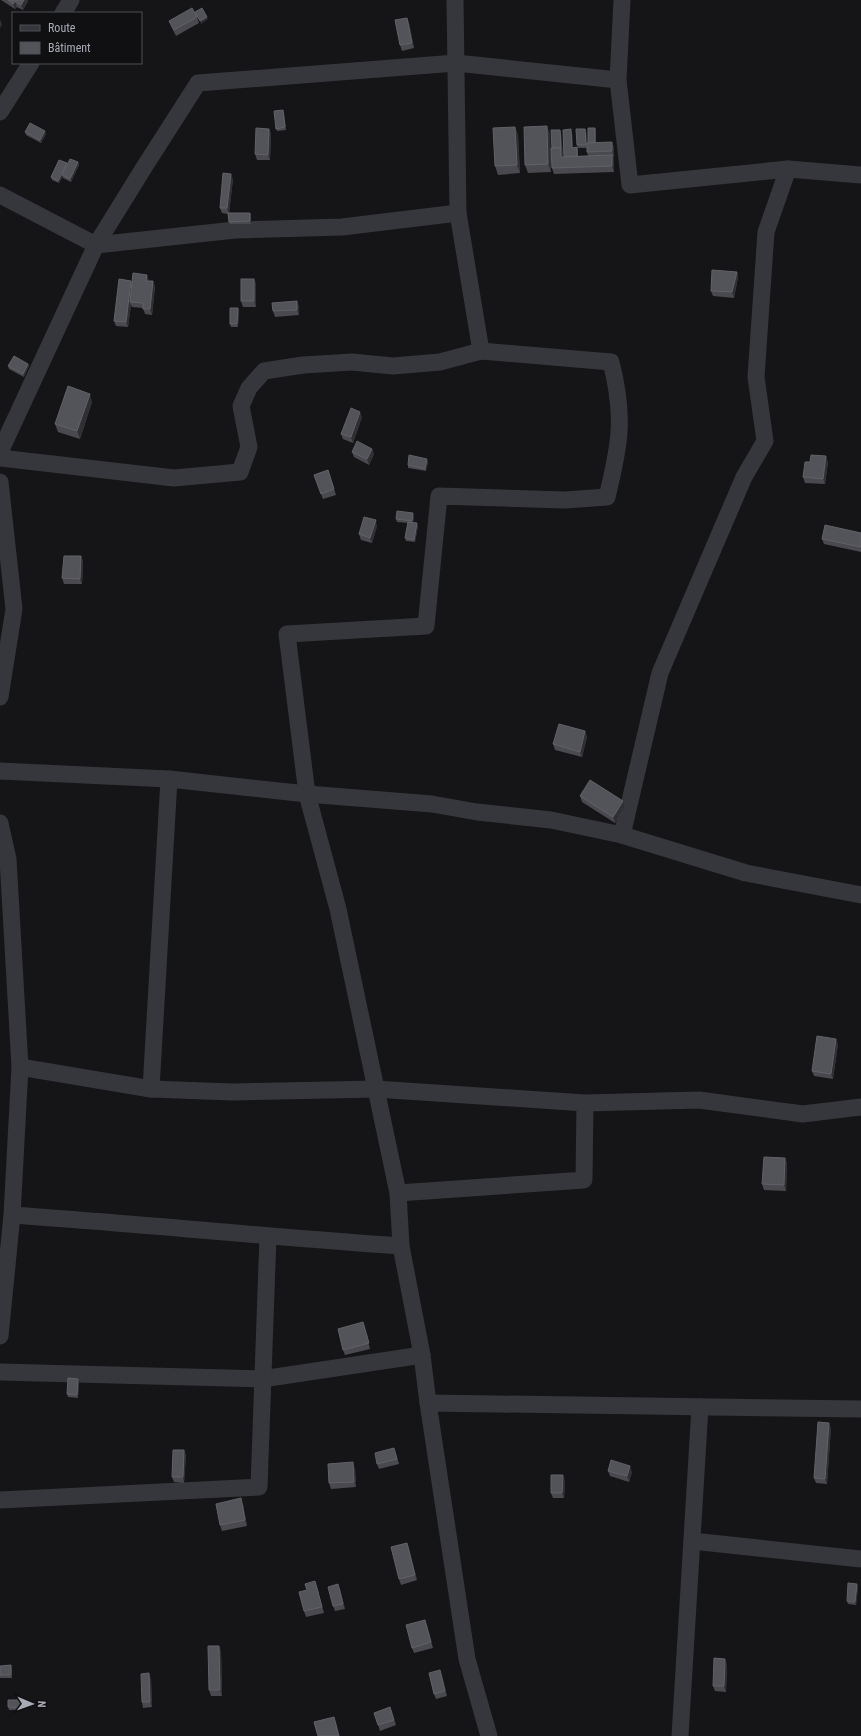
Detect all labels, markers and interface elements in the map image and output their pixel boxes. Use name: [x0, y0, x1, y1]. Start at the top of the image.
legend: [12, 12, 142, 64]
text: Route: [48, 21, 76, 35]
text: Bâtiment: [48, 41, 91, 55]
north arrow: [12, 1684, 52, 1724]
text: N: [35, 1701, 48, 1708]

